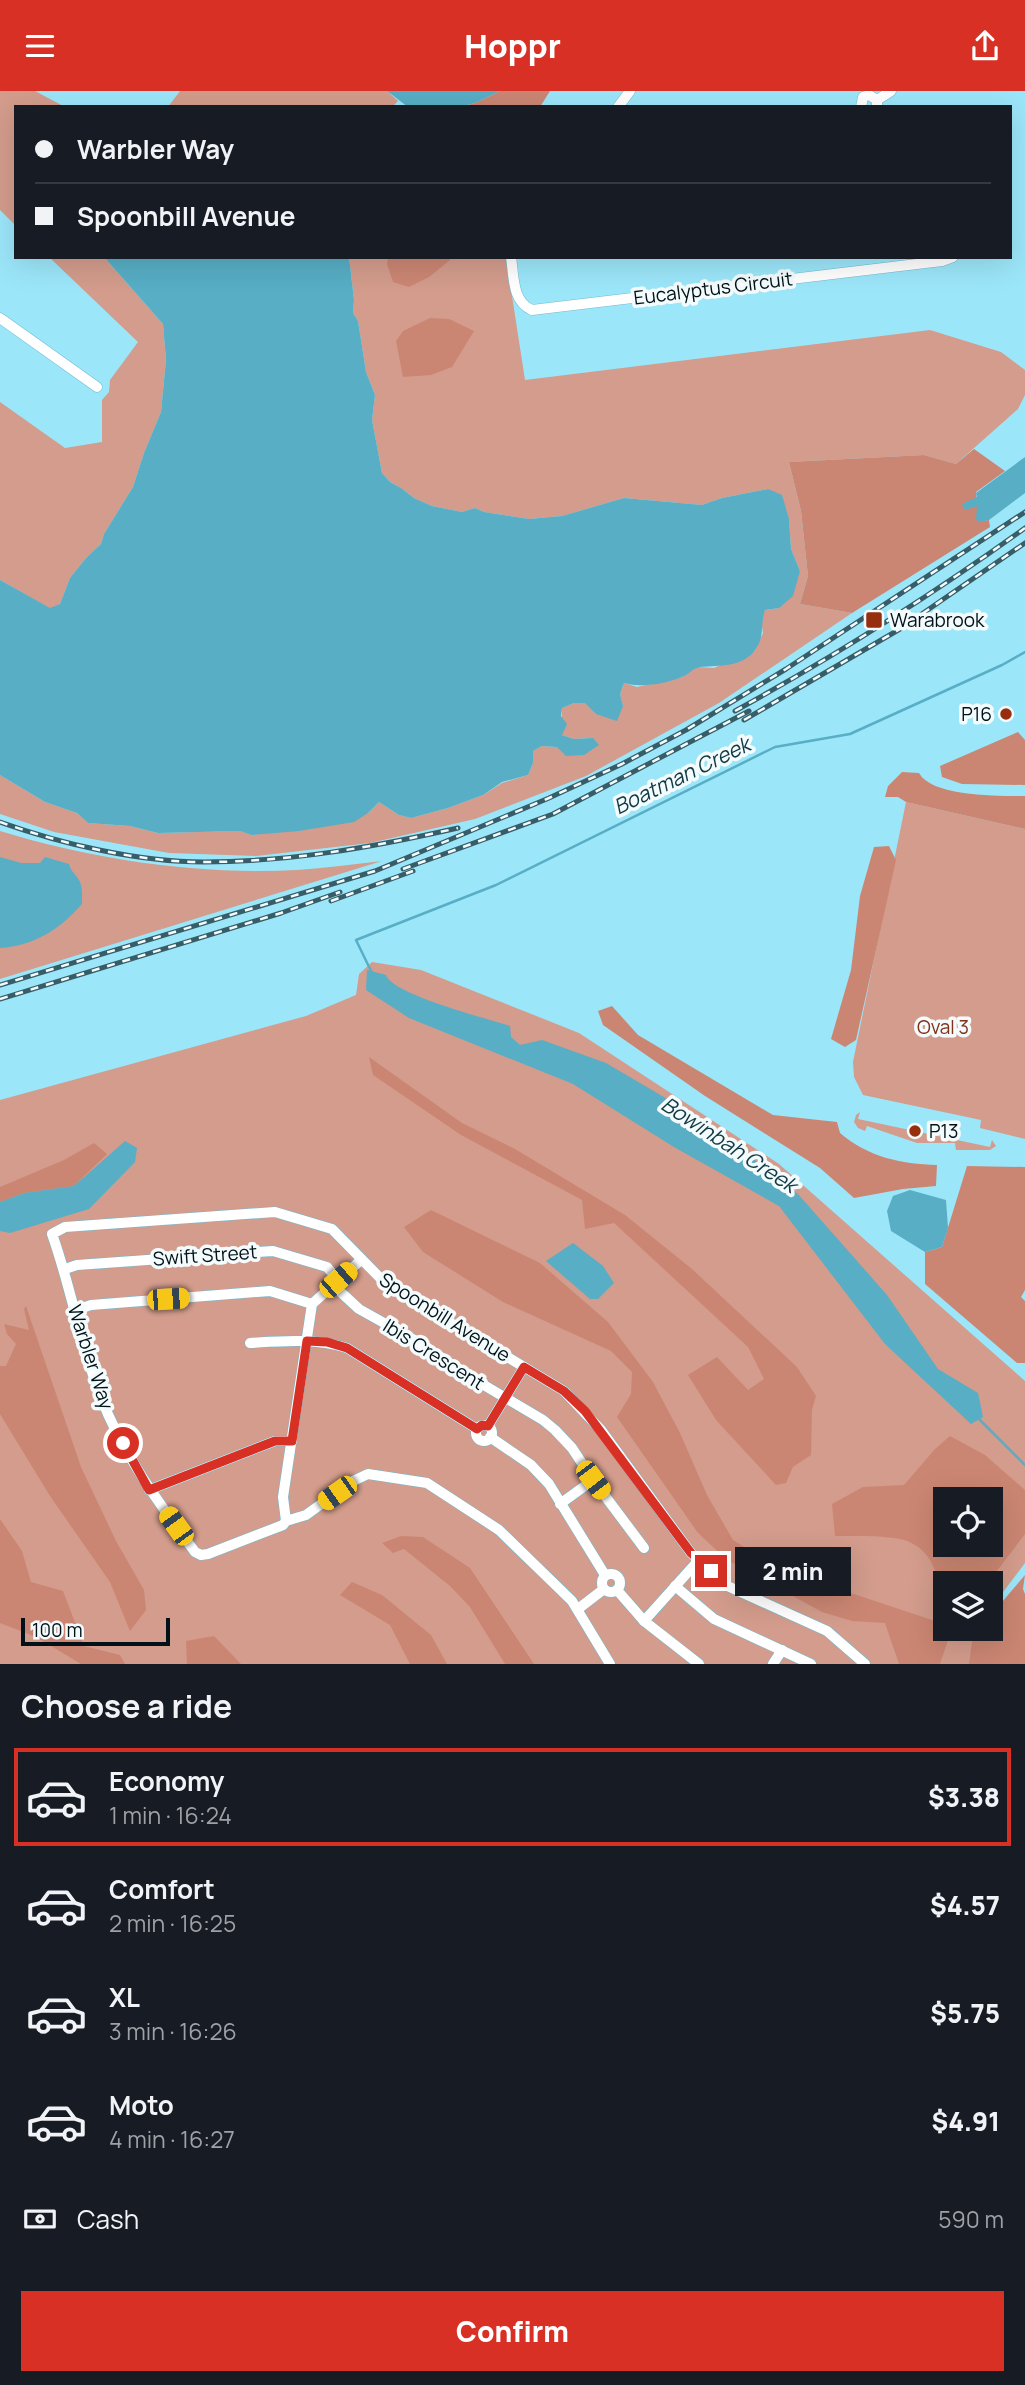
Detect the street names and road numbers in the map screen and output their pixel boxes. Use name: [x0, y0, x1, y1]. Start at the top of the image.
street label: Eucalyptus Circuit: [632, 265, 794, 311]
street label: Swift Street: [152, 1238, 258, 1272]
street label: Spoonbill Avenue: [374, 1266, 516, 1368]
street label: Warbler Way: [62, 1301, 120, 1413]
street label: Ibis Crescent: [378, 1312, 490, 1396]

